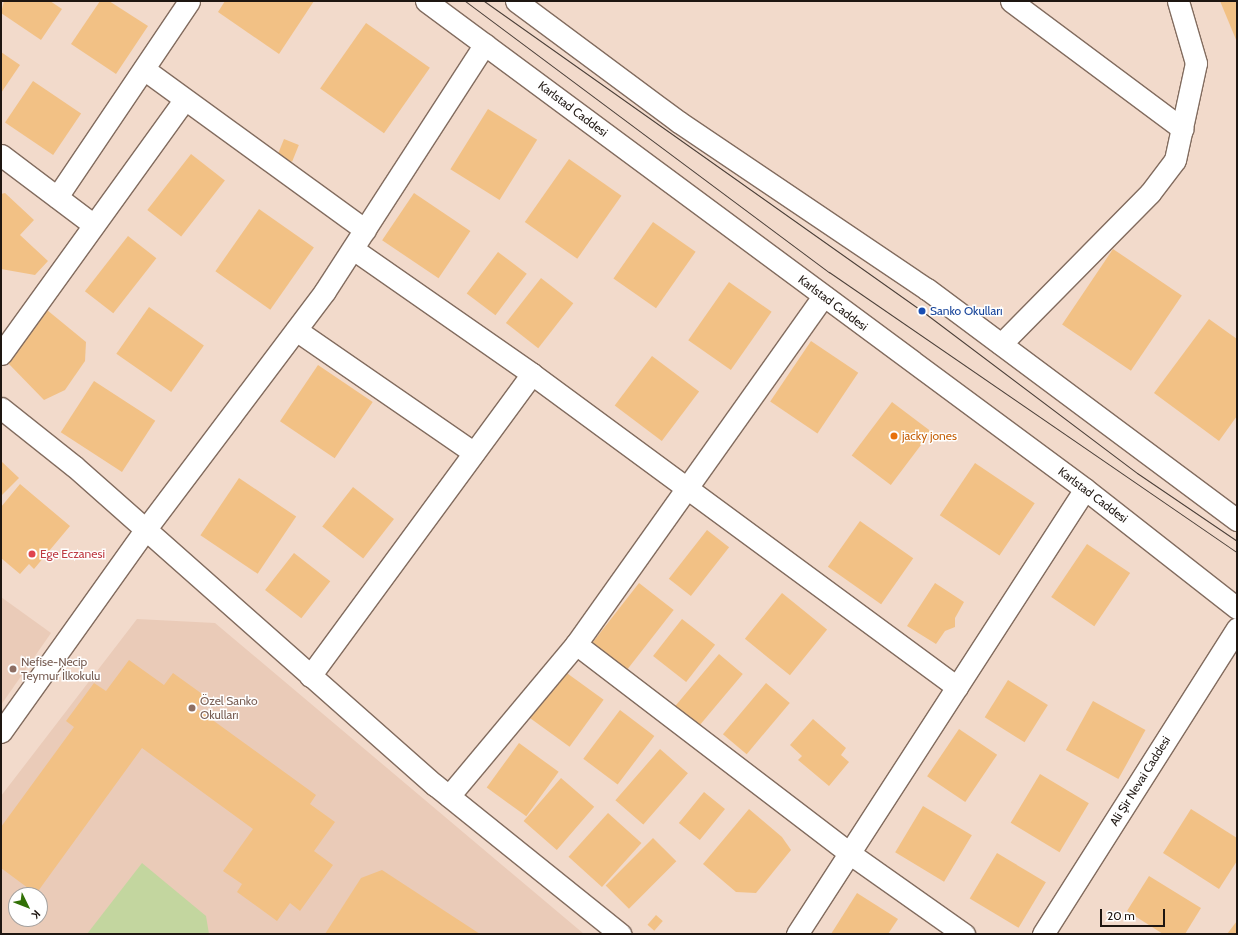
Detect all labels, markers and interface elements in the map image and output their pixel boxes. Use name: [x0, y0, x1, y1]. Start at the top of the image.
street label: Karlstad Caddesi: [535, 78, 611, 140]
street label: Karlstad Caddesi: [795, 272, 871, 334]
place label: Sanko Okulları: [930, 304, 1002, 318]
marker: Sanko Okulları: [917, 306, 927, 316]
place label: jacky jones: [902, 429, 957, 443]
marker: jacky jones: [889, 431, 899, 441]
street label: Karlstad Caddesi: [1055, 464, 1131, 526]
place label: Ege Eczanesi: [40, 547, 105, 561]
marker: Ege Eczanesi: [27, 549, 37, 559]
place label: Nefise-Necip Teymur İlkokulu: [21, 655, 100, 683]
marker: Nefise-Necip Teymur İlkokulu: [8, 664, 18, 674]
place label: Özel Sanko Okulları: [200, 694, 258, 722]
marker: Özel Sanko Okulları: [187, 703, 197, 713]
street label: Ali Şir Nevai Caddesi: [1107, 734, 1173, 828]
north arrow: [8, 887, 48, 927]
scale bar: [1102, 901, 1167, 927]
text: K: [29, 907, 44, 922]
text: 20 m: [1107, 908, 1135, 923]

